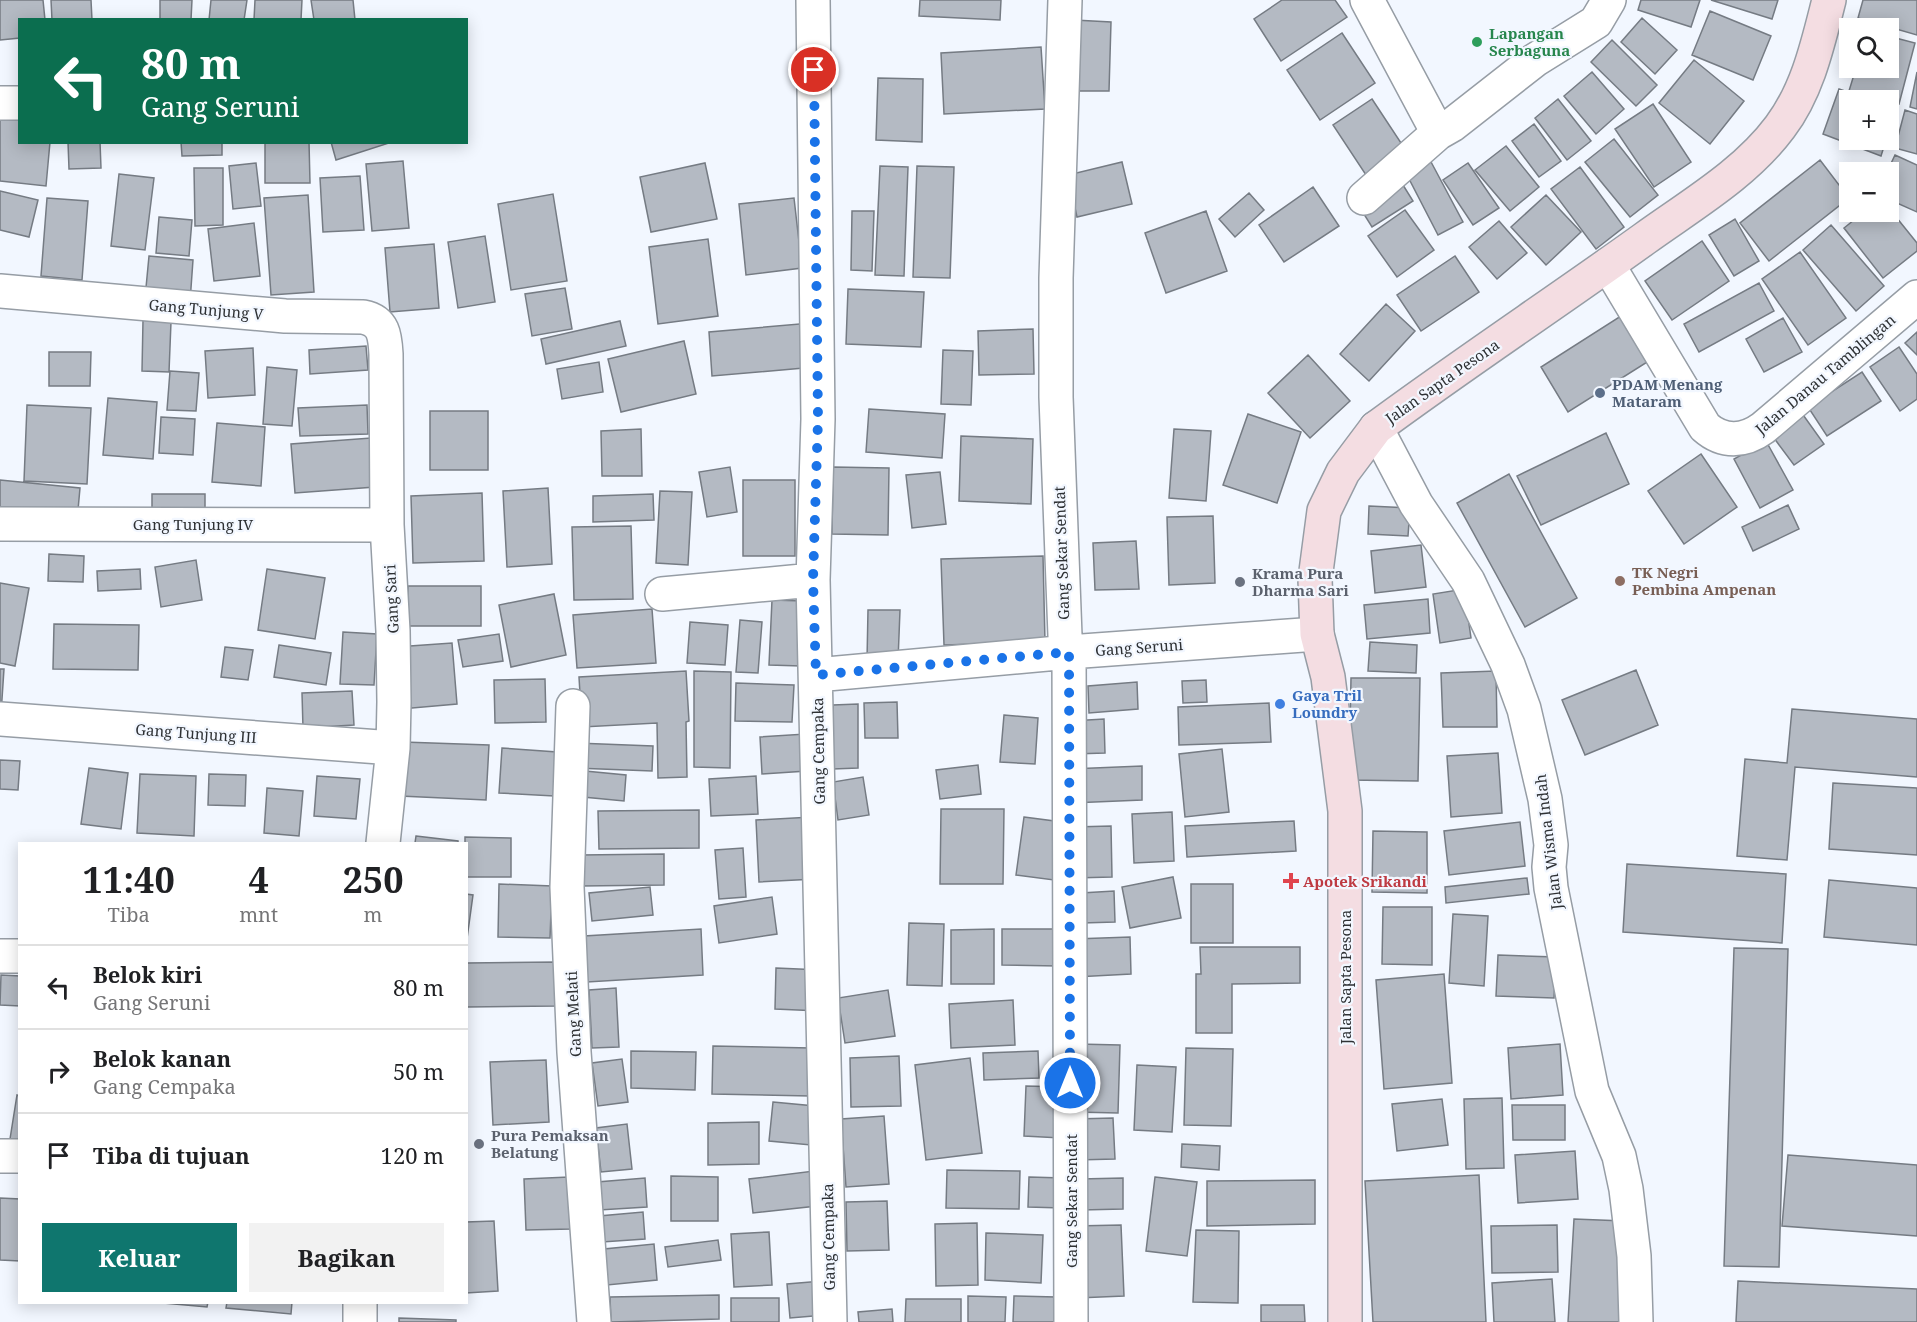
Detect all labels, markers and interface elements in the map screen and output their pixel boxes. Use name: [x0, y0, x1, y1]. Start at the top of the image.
map controls: [1839, 18, 1899, 222]
button: search: [1839, 18, 1899, 78]
place label: Lapangan Serbaguna: [1489, 23, 1570, 60]
text: 80 m: [141, 34, 241, 91]
marker: Lapangan Serbaguna: [1470, 35, 1484, 49]
icon: left: [42, 42, 120, 120]
pin: [788, 44, 839, 95]
icon: arrive: [797, 53, 830, 86]
text: Gang Seruni: [141, 88, 300, 125]
button: +: [1839, 90, 1899, 150]
button: −: [1839, 162, 1899, 222]
street label: Gang Tunjung V: [148, 294, 265, 324]
street label: Jalan Danau Tamblingan: [1750, 309, 1900, 439]
street label: Jalan Sapta Pesona: [1380, 334, 1503, 428]
place label: PDAM Menang Mataram: [1612, 374, 1723, 411]
marker: PDAM Menang Mataram: [1593, 386, 1607, 400]
street label: Gang Sekar Sendat: [1049, 486, 1073, 620]
street label: Gang Tunjung IV: [133, 514, 254, 534]
place label: TK Negri Pembina Ampenan: [1632, 562, 1776, 599]
place label: Krama Pura Dharma Sari: [1252, 563, 1350, 600]
street label: Gang Sari: [379, 564, 403, 634]
marker: TK Negri Pembina Ampenan: [1613, 574, 1627, 588]
marker: Krama Pura Dharma Sari: [1233, 575, 1247, 589]
street label: Gang Seruni: [1094, 634, 1184, 660]
place label: Gaya Tril Loundry: [1292, 685, 1363, 722]
street label: Gang Cempaka: [807, 697, 829, 805]
marker: Gaya Tril Loundry: [1273, 697, 1287, 711]
street label: Gang Tunjung III: [135, 719, 257, 747]
street label: Jalan Wisma Indah: [1530, 773, 1566, 912]
text: 11:40: [82, 855, 175, 904]
text: 4: [248, 855, 269, 904]
text: 250: [343, 855, 404, 904]
place label: Apotek Srikandi: [1303, 871, 1427, 891]
marker: Apotek Srikandi: [1284, 874, 1298, 888]
text: Tiba: [108, 901, 150, 928]
text: mnt: [239, 901, 278, 928]
text: m: [364, 901, 382, 928]
street label: Jalan Sapta Pesona: [1335, 910, 1355, 1045]
text: Belok kiri: [93, 959, 202, 989]
street label: Gang Melati: [561, 970, 585, 1058]
icon: left: [42, 971, 75, 1004]
text: 80 m: [393, 972, 444, 1002]
text: Gang Seruni: [93, 989, 210, 1016]
text: Belok kanan: [93, 1043, 231, 1073]
position arrow: [1038, 1051, 1102, 1115]
icon: right: [42, 1055, 75, 1088]
text: 50 m: [393, 1056, 444, 1086]
text: Gang Cempaka: [93, 1073, 236, 1100]
place label: Pura Pemaksan Belatung: [491, 1125, 609, 1162]
street label: Gang Sekar Sendat: [1061, 1134, 1081, 1268]
marker: Pura Pemaksan Belatung: [472, 1137, 486, 1151]
icon: arrive: [42, 1139, 75, 1172]
text: Tiba di tujuan: [93, 1140, 250, 1170]
text: 120 m: [381, 1140, 444, 1170]
street label: Gang Cempaka: [817, 1183, 839, 1291]
button: Keluar: [42, 1223, 237, 1292]
button: Bagikan: [249, 1223, 444, 1292]

